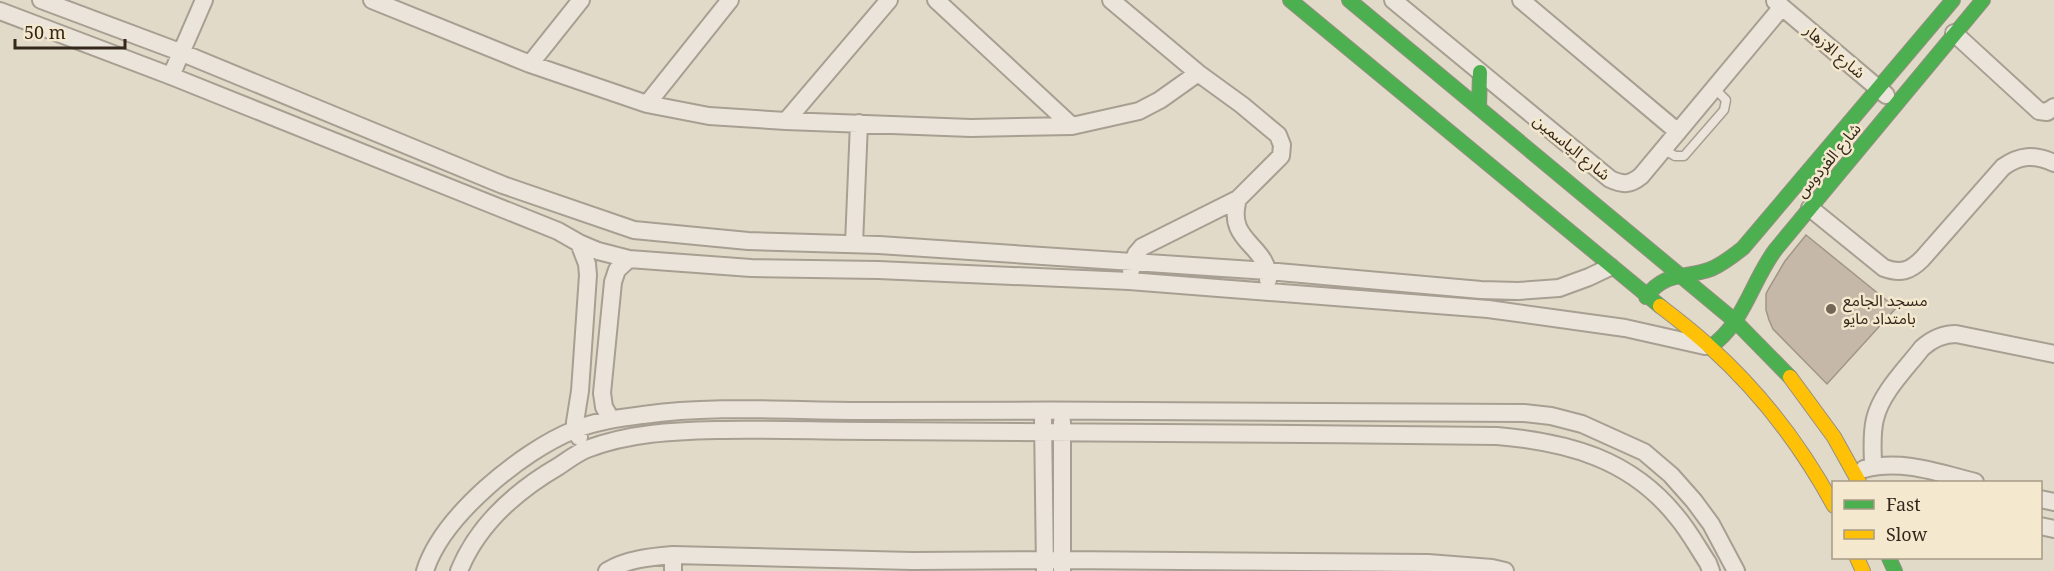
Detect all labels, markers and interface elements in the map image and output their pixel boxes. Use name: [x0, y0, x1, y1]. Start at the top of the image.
scale bar: [15, 12, 124, 50]
street label: شارع الازهار: [1798, 18, 1870, 85]
text: 50 m: [24, 20, 66, 44]
street label: شارع الياسمين: [1528, 109, 1615, 186]
street label: شارع الفردوس: [1790, 118, 1867, 203]
place label: مسجد الجامع بامتداد مايو: [1843, 289, 1928, 329]
marker: مسجد الجامع بامتداد مايو: [1824, 302, 1838, 316]
legend: [1832, 481, 2042, 559]
text: Fast: [1886, 492, 1921, 516]
text: Slow: [1886, 522, 1928, 546]

